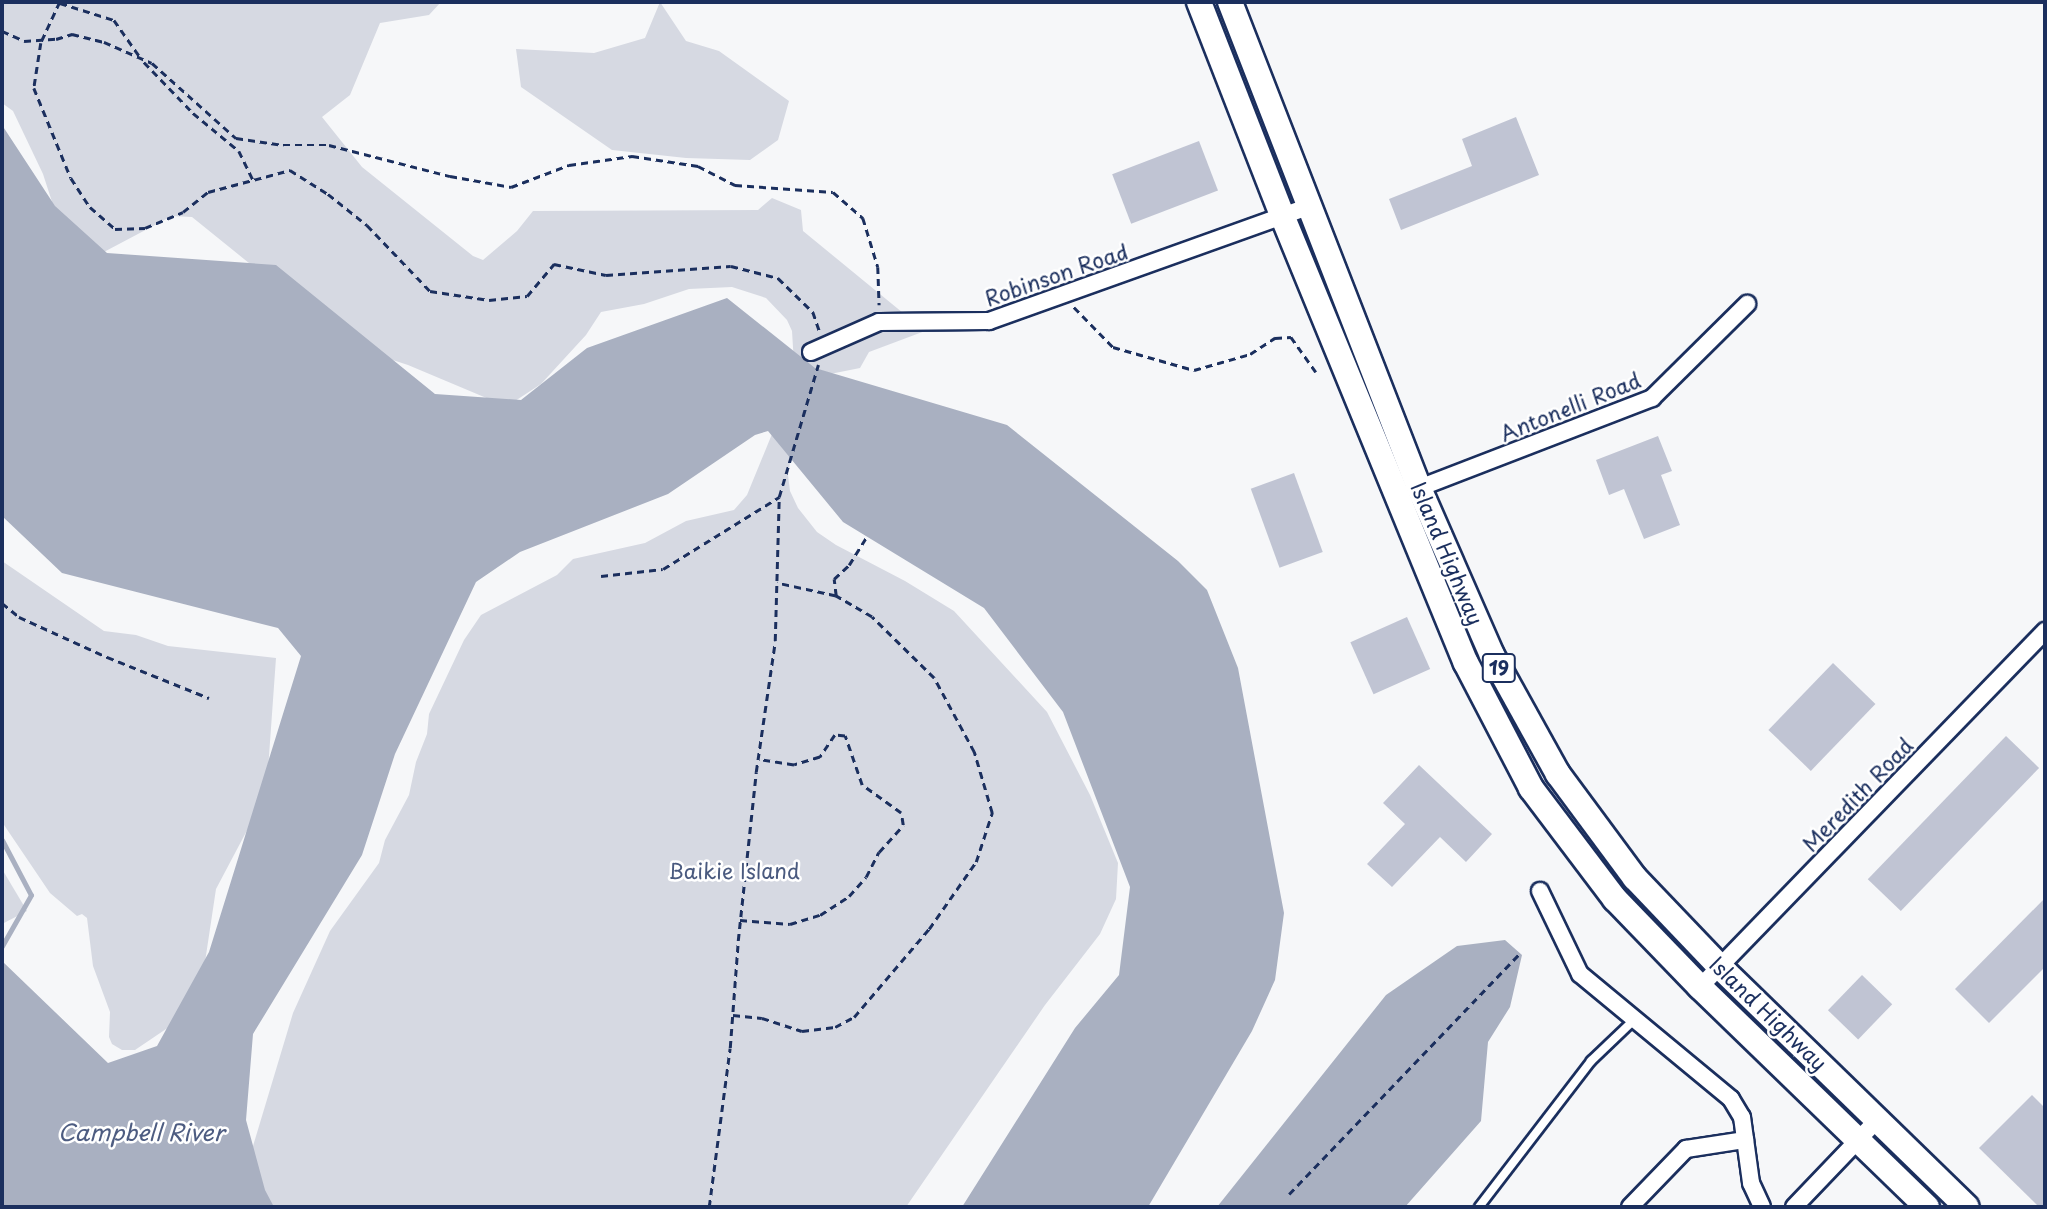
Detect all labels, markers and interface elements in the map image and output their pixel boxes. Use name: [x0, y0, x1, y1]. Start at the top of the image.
street label: Robinson Road: [982, 238, 1130, 310]
street label: Antonelli Road: [1496, 366, 1644, 446]
street label: Island Highway: [1406, 477, 1490, 629]
road number: 19: [1482, 652, 1516, 684]
street label: Meredith Road: [1797, 732, 1917, 856]
park label: Baikie Island: [668, 857, 800, 883]
street label: Island Highway: [1705, 950, 1833, 1076]
water label: Campbell River: [57, 1118, 225, 1146]

